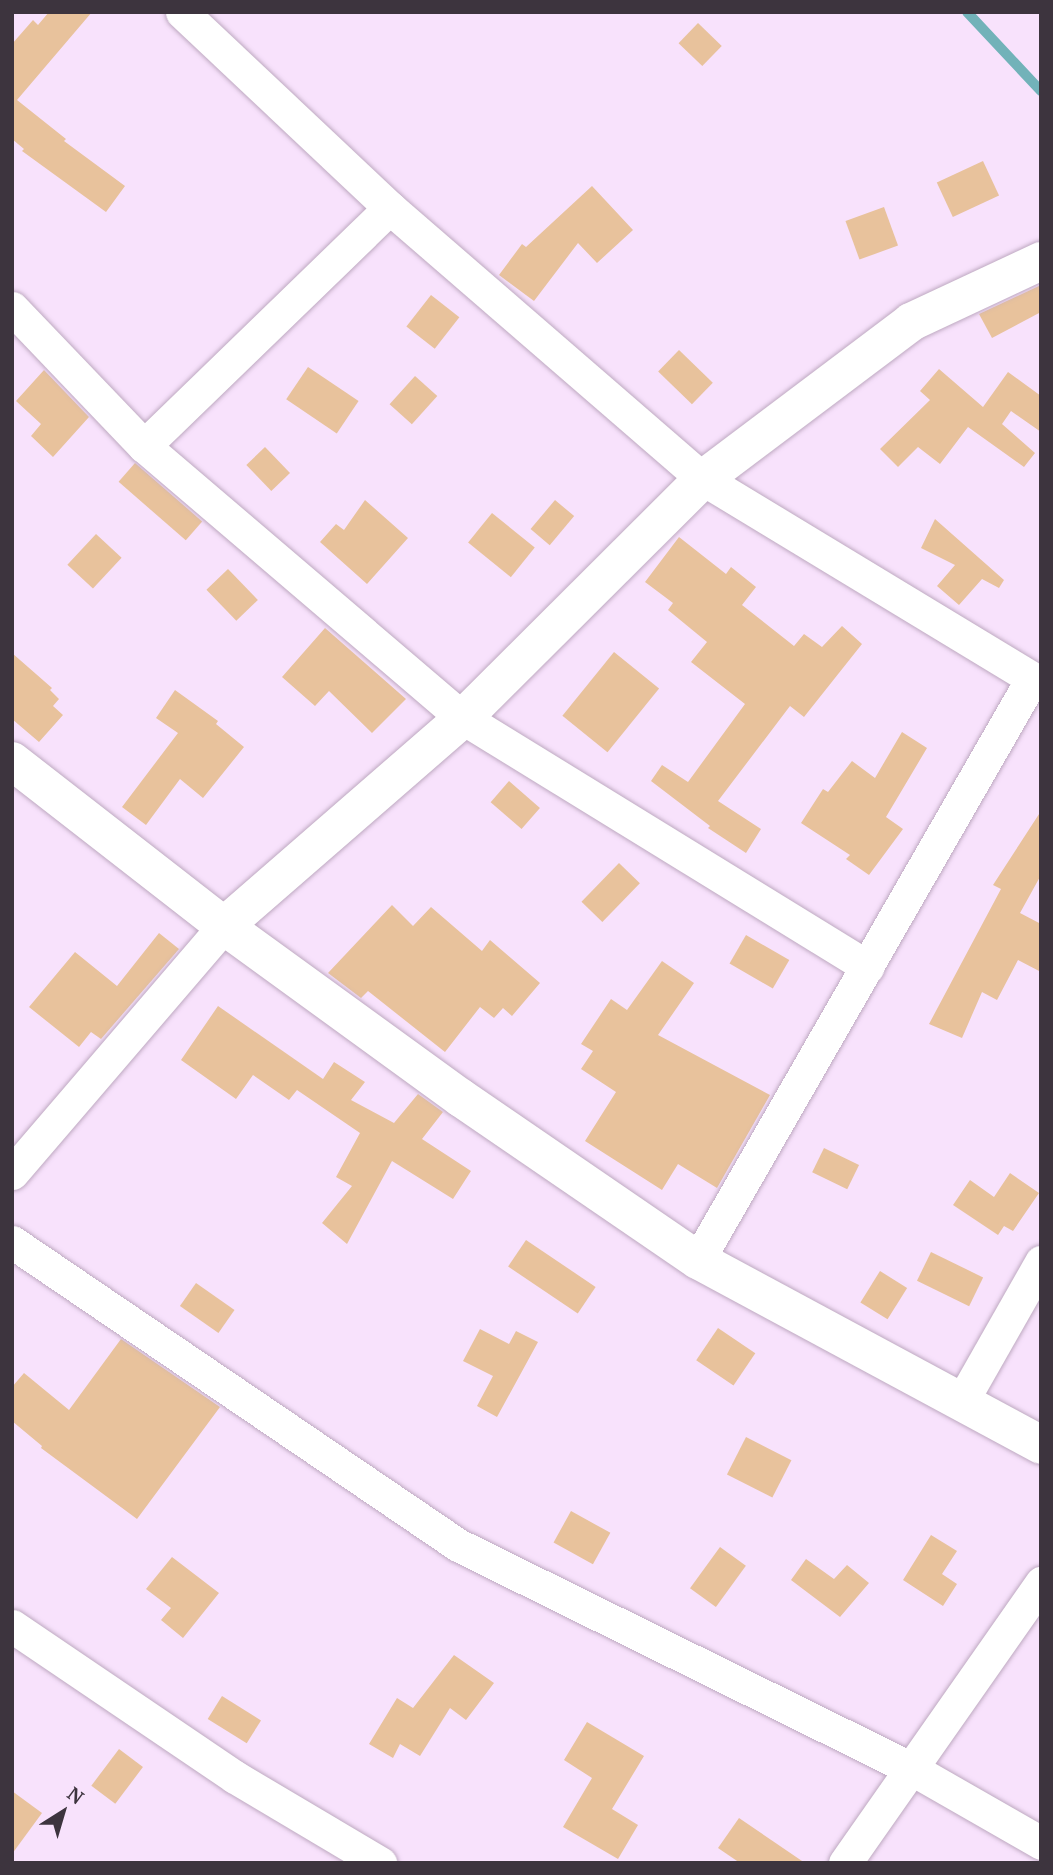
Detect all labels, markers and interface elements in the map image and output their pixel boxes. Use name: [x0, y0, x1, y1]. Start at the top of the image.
north arrow: [28, 1777, 98, 1847]
text: N: [63, 1781, 89, 1809]

